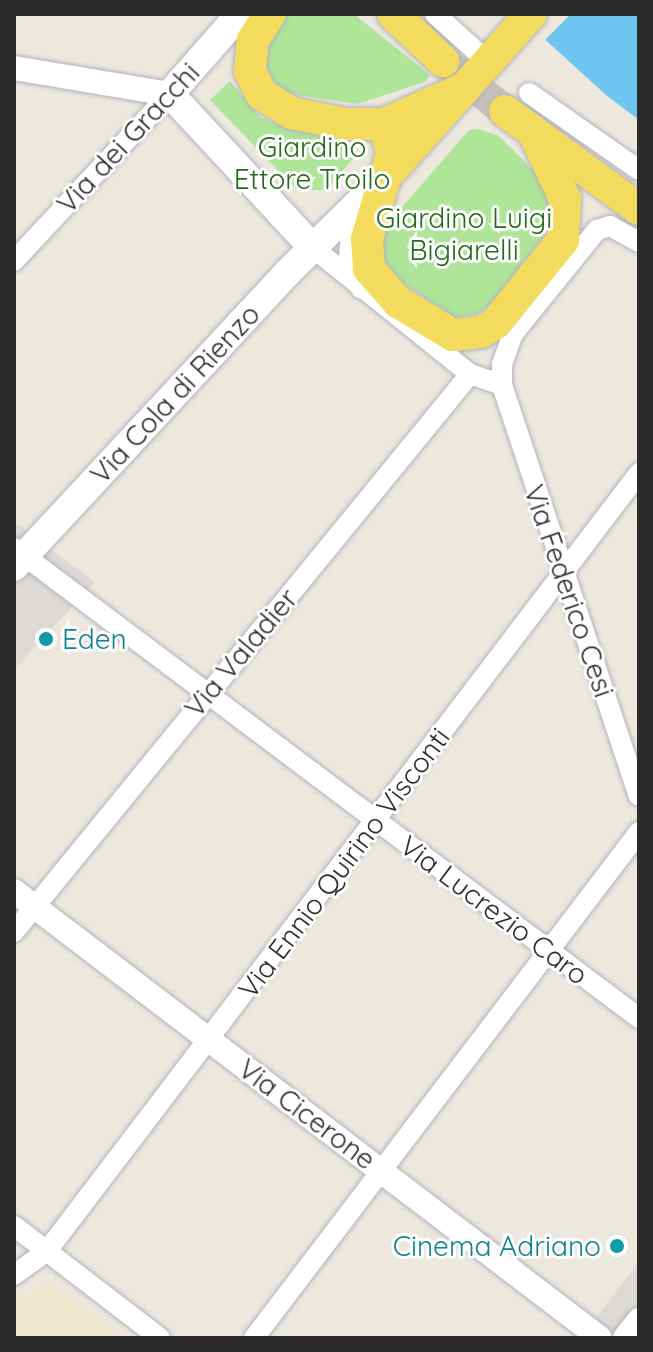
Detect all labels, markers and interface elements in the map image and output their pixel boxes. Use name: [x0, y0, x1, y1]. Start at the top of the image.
street label: Via dei Gracchi: [50, 56, 206, 220]
park label: Giardino Ettore Troilo: [234, 130, 390, 196]
park label: Giardino Luigi Bigiarelli: [376, 201, 552, 267]
street label: Via Cola di Rienzo: [83, 297, 267, 491]
street label: Via Federico Cesi: [517, 480, 621, 702]
street label: Via Valadier: [178, 582, 304, 724]
place label: Eden: [62, 622, 127, 656]
marker: Eden: [37, 630, 55, 648]
street label: Via Ennio Quirino Visconti: [231, 721, 457, 1005]
street label: Via Lucrezio Caro: [393, 828, 595, 992]
street label: Via Cicerone: [232, 1052, 382, 1176]
place label: Cinema Adriano: [393, 1229, 601, 1263]
marker: Cinema Adriano: [608, 1237, 626, 1255]

